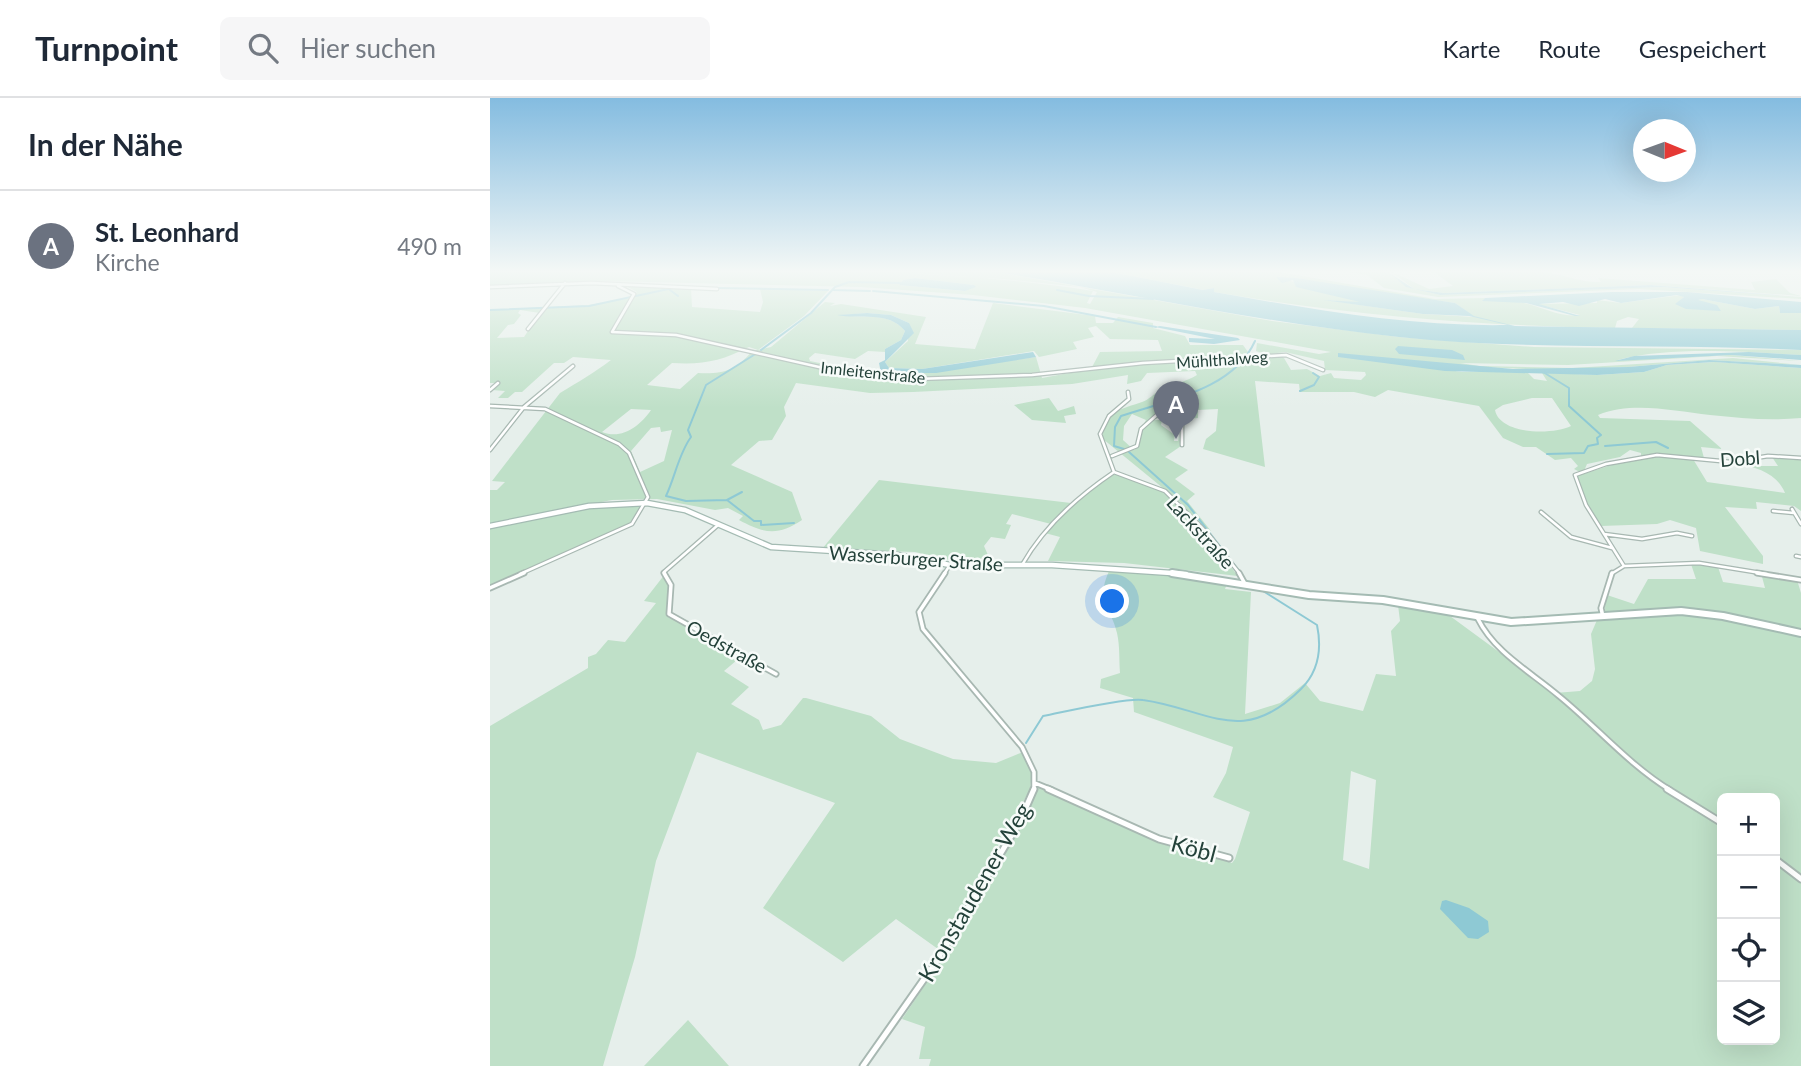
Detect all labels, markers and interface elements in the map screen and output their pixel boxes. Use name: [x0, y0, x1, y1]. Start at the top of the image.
search box: [220, 17, 710, 80]
text: Turnpoint: [35, 28, 178, 68]
icon: search: [244, 29, 282, 67]
text: Hier suchen: [300, 32, 436, 64]
text: Karte: [1443, 34, 1500, 63]
text: Route: [1538, 34, 1601, 63]
text: Gespeichert: [1639, 34, 1766, 63]
north arrow: [1633, 119, 1696, 182]
text: In der Nähe: [28, 126, 183, 162]
text: St. Leonhard: [95, 216, 239, 248]
text: A: [43, 232, 59, 260]
text: 490 m: [397, 232, 462, 260]
text: Kirche: [95, 248, 160, 276]
street label: Mühlthalweg: [1175, 346, 1269, 372]
street label: Innleitenstraße: [820, 357, 926, 387]
pin: A: [1153, 381, 1199, 439]
street label: Dobl: [1719, 445, 1761, 471]
street label: Lackstraße: [1162, 491, 1240, 573]
street label: Wasserburger Straße: [828, 540, 1004, 576]
your location: [1095, 584, 1129, 618]
street label: Oedstraße: [683, 615, 771, 677]
map controls: [1717, 793, 1780, 1045]
button: +: [1717, 793, 1780, 856]
street label: Kronstaudener Weg: [911, 798, 1037, 986]
street label: Köbl: [1168, 829, 1220, 867]
button: −: [1717, 856, 1780, 919]
button: locate: [1717, 919, 1780, 982]
button: layers: [1717, 982, 1780, 1045]

